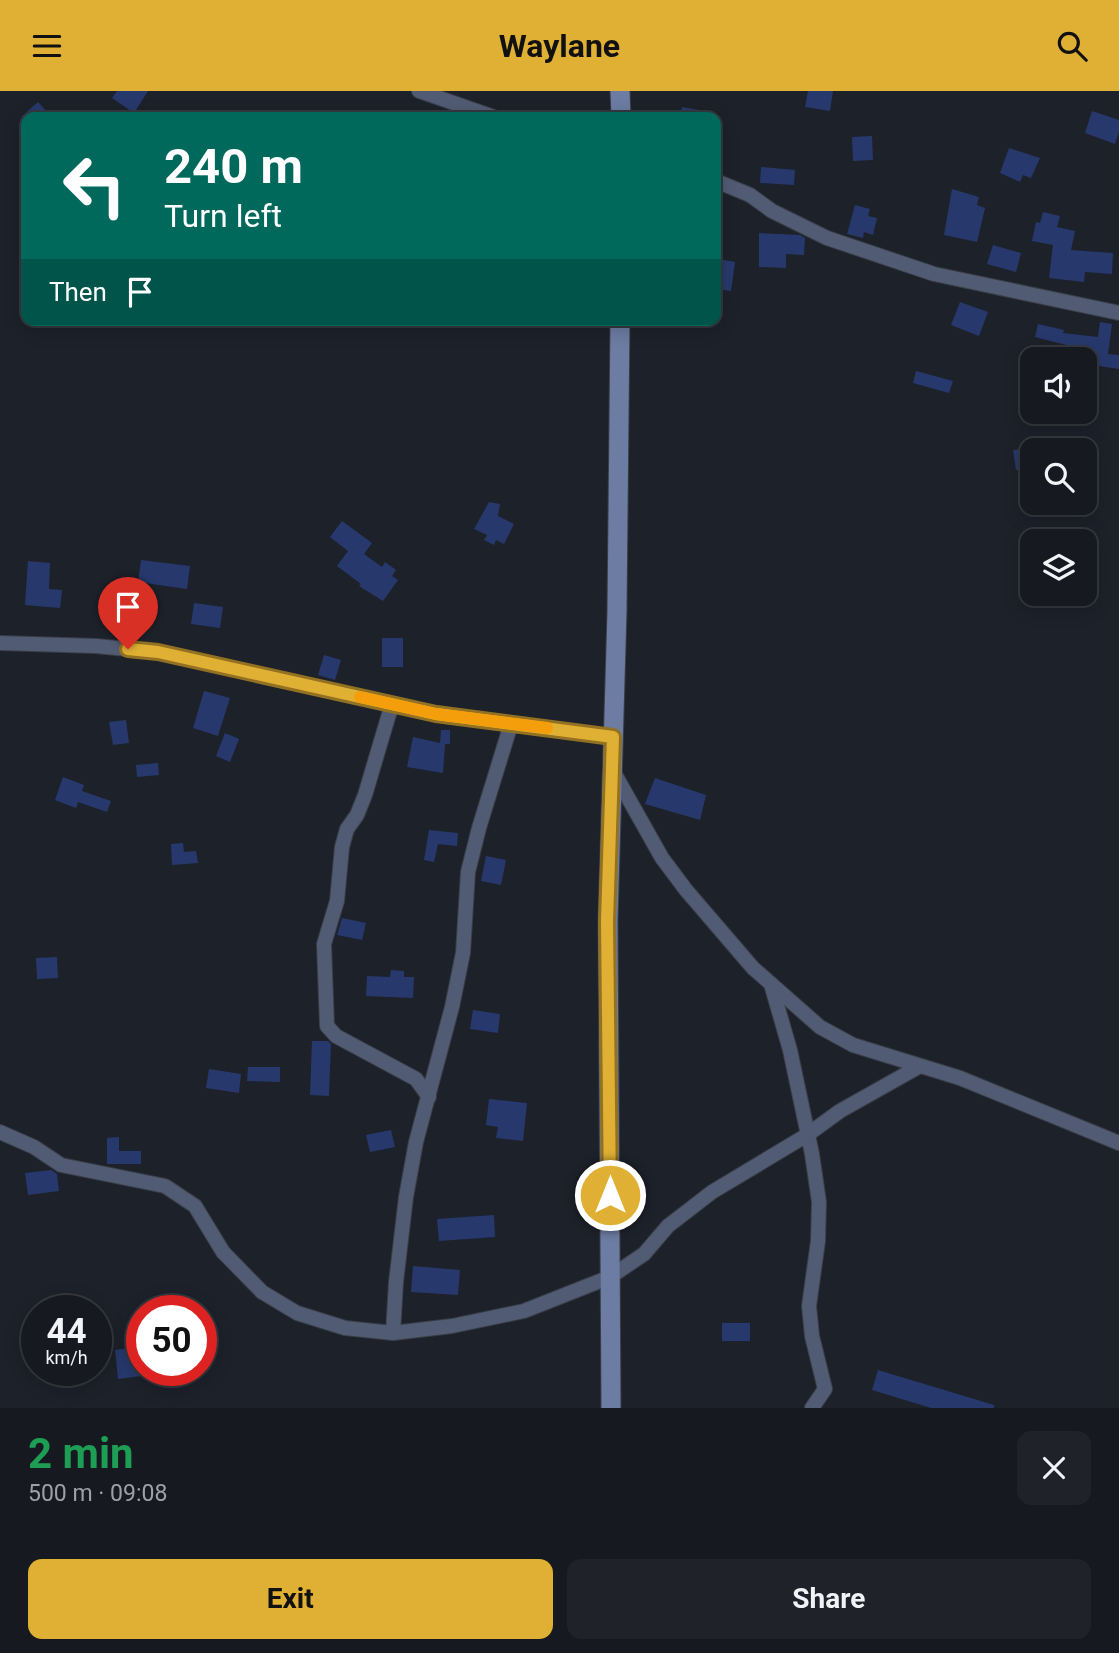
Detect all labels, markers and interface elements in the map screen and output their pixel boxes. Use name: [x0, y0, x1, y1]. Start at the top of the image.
icon: menu: [28, 27, 66, 65]
text: Waylane: [499, 27, 620, 65]
icon: search: [1053, 27, 1091, 65]
text: 240 m: [164, 138, 303, 195]
icon: left: [49, 140, 140, 231]
text: Turn left: [164, 197, 282, 235]
icon: arrive: [121, 273, 159, 311]
text: Then: [49, 277, 107, 307]
map controls: [1020, 347, 1097, 606]
button: sound: [1020, 347, 1097, 424]
button: search: [1020, 438, 1097, 515]
button: layers: [1020, 529, 1097, 606]
pin: [98, 577, 158, 649]
icon: arrive: [109, 588, 147, 626]
position arrow: [573, 1158, 647, 1232]
speed limit sign: 50: [126, 1295, 217, 1386]
text: 44: [46, 1311, 87, 1352]
text: km/h: [45, 1347, 88, 1368]
text: 2 min: [28, 1429, 134, 1478]
button: close: [1017, 1431, 1091, 1505]
text: 500 m · 09:08: [28, 1480, 167, 1507]
button: Exit: [28, 1559, 553, 1639]
button: Share: [567, 1559, 1091, 1639]

